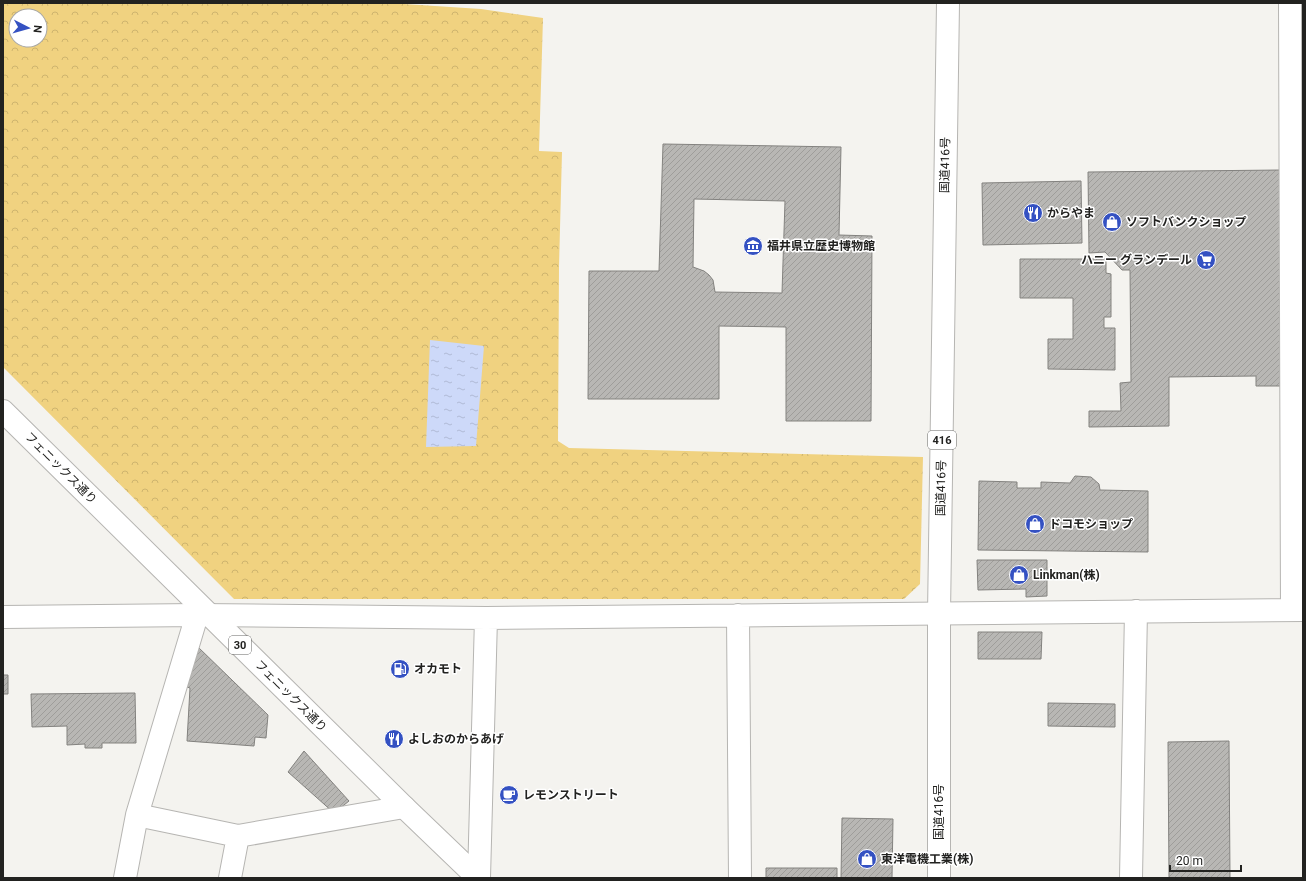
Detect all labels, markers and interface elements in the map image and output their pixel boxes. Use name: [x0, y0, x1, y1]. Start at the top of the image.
north arrow: [8, 8, 48, 48]
text: N: [31, 24, 44, 34]
street label: 国道416号: [938, 137, 952, 193]
restaurant icon: からやま: [1022, 202, 1044, 224]
place label: からやま: [1047, 206, 1095, 220]
shop icon: ソフトバンクショップ: [1101, 211, 1123, 233]
place label: ソフトバンクショップ: [1126, 215, 1247, 229]
museum icon: 福井県立歴史博物館: [742, 235, 764, 257]
place label: 福井県立歴史博物館: [767, 239, 875, 253]
supermarket icon: ハニー グランデール: [1195, 249, 1217, 271]
place label: ハニー グランデール: [1081, 253, 1192, 267]
street label: フェニックス通り: [22, 429, 100, 507]
road number: 416: [928, 431, 956, 449]
street label: 国道416号: [934, 460, 948, 516]
shop icon: ドコモショップ: [1024, 513, 1046, 535]
place label: ドコモショップ: [1049, 517, 1133, 531]
shop icon: Linkman(株): [1008, 564, 1030, 586]
place label: Linkman(株): [1033, 568, 1100, 582]
road number: 30: [229, 636, 251, 654]
street label: フェニックス通り: [252, 657, 330, 735]
fuel station icon: オカモト: [389, 658, 411, 680]
place label: オカモト: [414, 662, 462, 676]
restaurant icon: よしおのからあげ: [383, 728, 405, 750]
place label: よしおのからあげ: [408, 732, 504, 746]
cafe icon: レモンストリート: [498, 784, 520, 806]
street label: 国道416号: [932, 784, 946, 840]
place label: レモンストリート: [523, 788, 619, 802]
scale bar: [1170, 847, 1241, 873]
shop icon: 東洋電機工業(株): [856, 848, 878, 870]
place label: 東洋電機工業(株): [881, 852, 973, 866]
text: 20 m: [1176, 854, 1203, 868]

